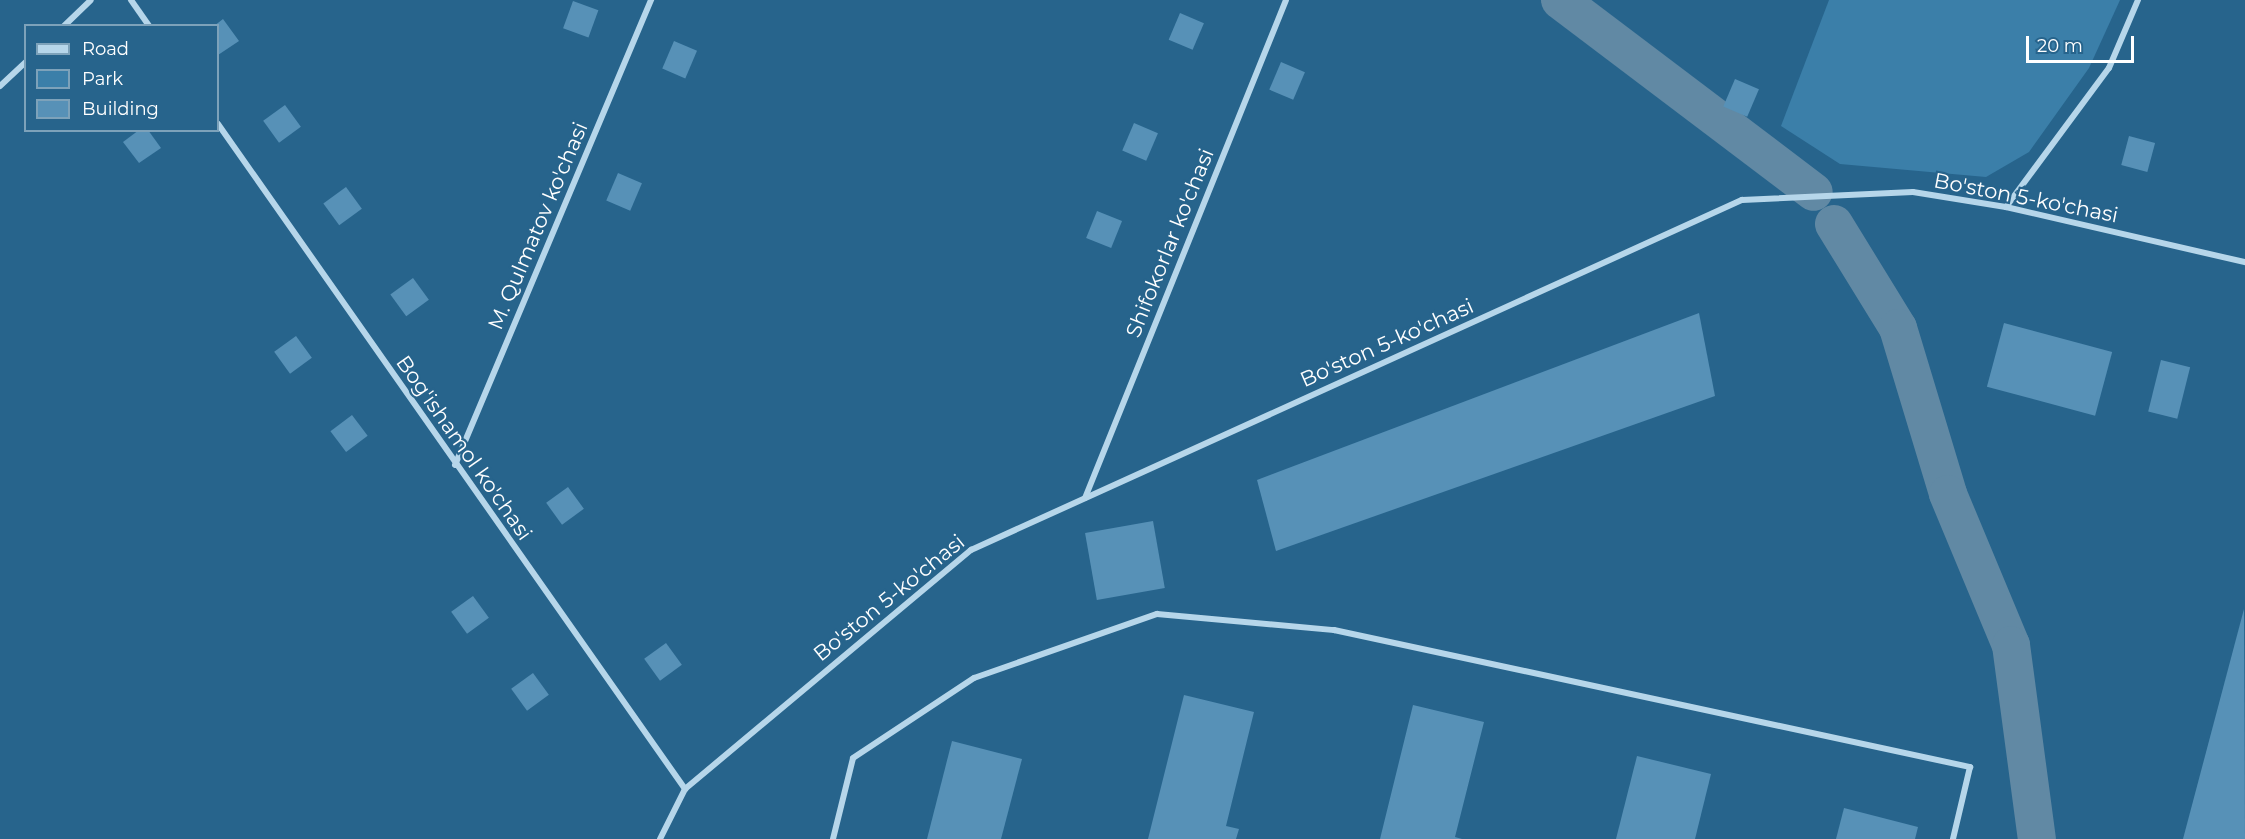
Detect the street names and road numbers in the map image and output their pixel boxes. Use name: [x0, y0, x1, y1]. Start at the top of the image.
street label: M. Qulmatov ko'chasi: [483, 118, 593, 334]
street label: Shifokorlar ko'chasi: [1121, 145, 1219, 341]
street label: Bo'ston 5-ko'chasi: [1932, 168, 2120, 228]
street label: Bo'ston 5-ko'chasi: [1296, 293, 1478, 393]
street label: Bog'ishamol ko'chasi: [391, 351, 537, 545]
street label: Bo'ston 5-ko'chasi: [808, 529, 970, 667]

